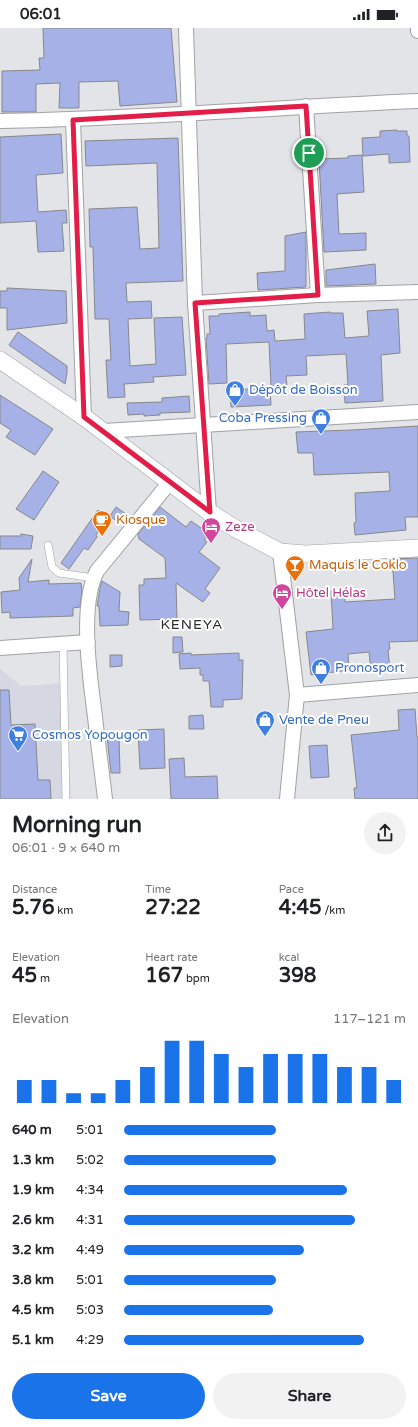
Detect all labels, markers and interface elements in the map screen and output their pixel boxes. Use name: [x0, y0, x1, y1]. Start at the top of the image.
text: 06:01: [20, 5, 62, 23]
pin: [292, 136, 326, 170]
icon: arrive: [298, 142, 320, 164]
shop icon: Dépôt de Boisson: [224, 379, 246, 407]
place label: Dépôt de Boisson: [249, 382, 358, 398]
shop icon: Coba Pressing: [310, 407, 332, 435]
place label: Coba Pressing: [219, 410, 307, 426]
cafe icon: Kiosque: [91, 509, 113, 537]
place label: Kiosque: [116, 512, 166, 528]
hotel icon: Zeze: [200, 516, 222, 544]
place label: Zeze: [225, 519, 254, 535]
bar icon: Maquis le Coklo: [284, 554, 306, 582]
place label: Maquis le Coklo: [309, 557, 407, 573]
hotel icon: Hôtel Hélas: [271, 582, 293, 610]
place label: Hôtel Hélas: [296, 585, 366, 601]
district label: KENEYA: [160, 616, 224, 633]
shop icon: Pronosport: [310, 657, 332, 685]
place label: Pronosport: [335, 660, 404, 676]
shop icon: Vente de Pneu: [254, 709, 276, 737]
place label: Vente de Pneu: [279, 712, 369, 728]
supermarket icon: Cosmos Yopougon: [7, 724, 29, 752]
place label: Cosmos Yopougon: [32, 727, 148, 743]
text: Morning run: [12, 812, 142, 838]
button: share: [364, 812, 406, 854]
text: 06:01 · 9 × 640 m: [12, 840, 120, 856]
text: Distance: [12, 883, 57, 896]
text: Time: [145, 883, 171, 896]
text: Pace: [279, 883, 304, 896]
text: 5.76: [12, 896, 54, 920]
text: 27:22: [145, 896, 201, 920]
text: 4:45: [279, 896, 322, 920]
text: km: [54, 904, 73, 917]
text: /km: [322, 904, 345, 917]
text: Elevation: [12, 951, 60, 964]
text: Heart rate: [145, 951, 198, 964]
text: kcal: [279, 951, 299, 964]
text: 45: [12, 964, 37, 988]
text: 167: [145, 964, 183, 988]
text: 398: [279, 964, 316, 988]
text: m: [37, 972, 50, 985]
text: bpm: [183, 972, 210, 985]
text: Elevation: [12, 1011, 69, 1027]
text: 117–121 m: [333, 1011, 406, 1027]
text: 640 m: [12, 1122, 52, 1138]
text: 5:01: [76, 1122, 104, 1138]
text: 1.3 km: [12, 1152, 54, 1168]
text: 5:02: [76, 1152, 104, 1168]
text: 1.9 km: [12, 1182, 54, 1198]
text: 4:34: [76, 1182, 104, 1198]
text: 2.6 km: [12, 1212, 54, 1228]
text: 4:31: [76, 1212, 104, 1228]
text: 3.2 km: [12, 1242, 54, 1258]
text: 4:49: [76, 1242, 104, 1258]
text: 3.8 km: [12, 1272, 54, 1288]
text: 5:01: [76, 1272, 104, 1288]
text: 4.5 km: [12, 1302, 54, 1318]
text: 5:03: [76, 1302, 104, 1318]
text: 5.1 km: [12, 1332, 54, 1348]
text: 4:29: [76, 1332, 104, 1348]
button: Save: [12, 1373, 205, 1419]
button: Share: [213, 1373, 406, 1419]

